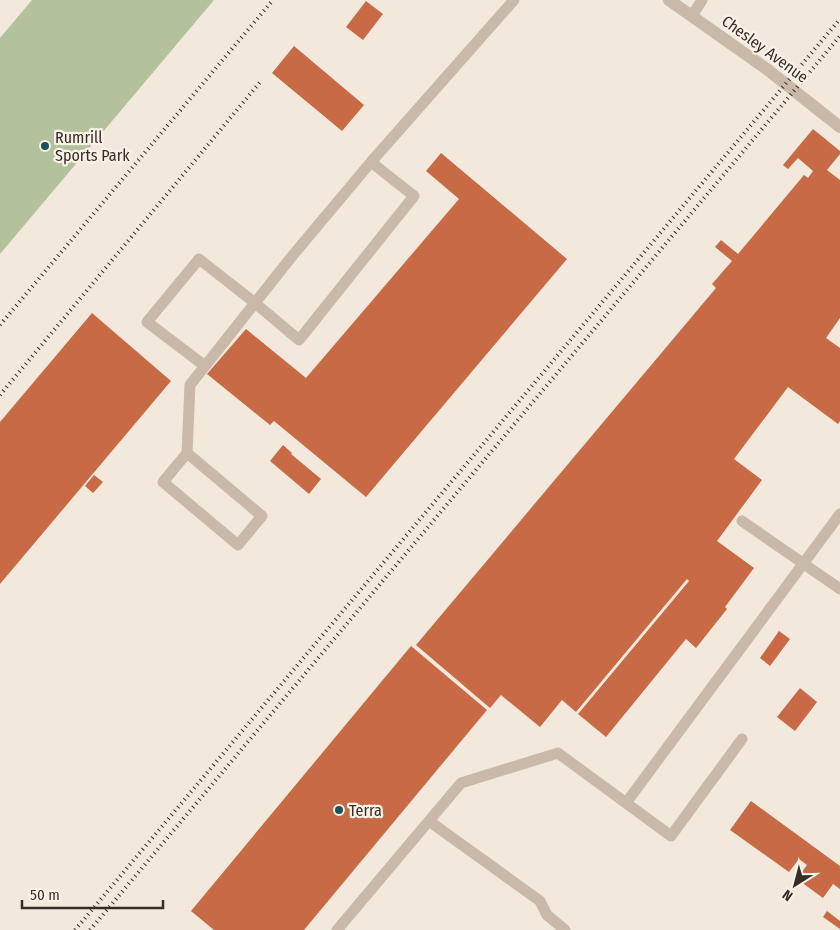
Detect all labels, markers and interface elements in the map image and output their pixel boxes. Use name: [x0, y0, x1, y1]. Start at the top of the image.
street label: Chesley Avenue: [718, 11, 812, 87]
place label: Rumrill Sports Park: [55, 128, 130, 165]
marker: Rumrill Sports Park: [39, 140, 51, 152]
place label: Terra: [349, 801, 382, 820]
marker: Terra: [333, 804, 345, 816]
north arrow: [770, 860, 820, 910]
scale bar: [22, 878, 164, 910]
text: 50 m: [30, 886, 60, 904]
text: N: [779, 886, 796, 904]

